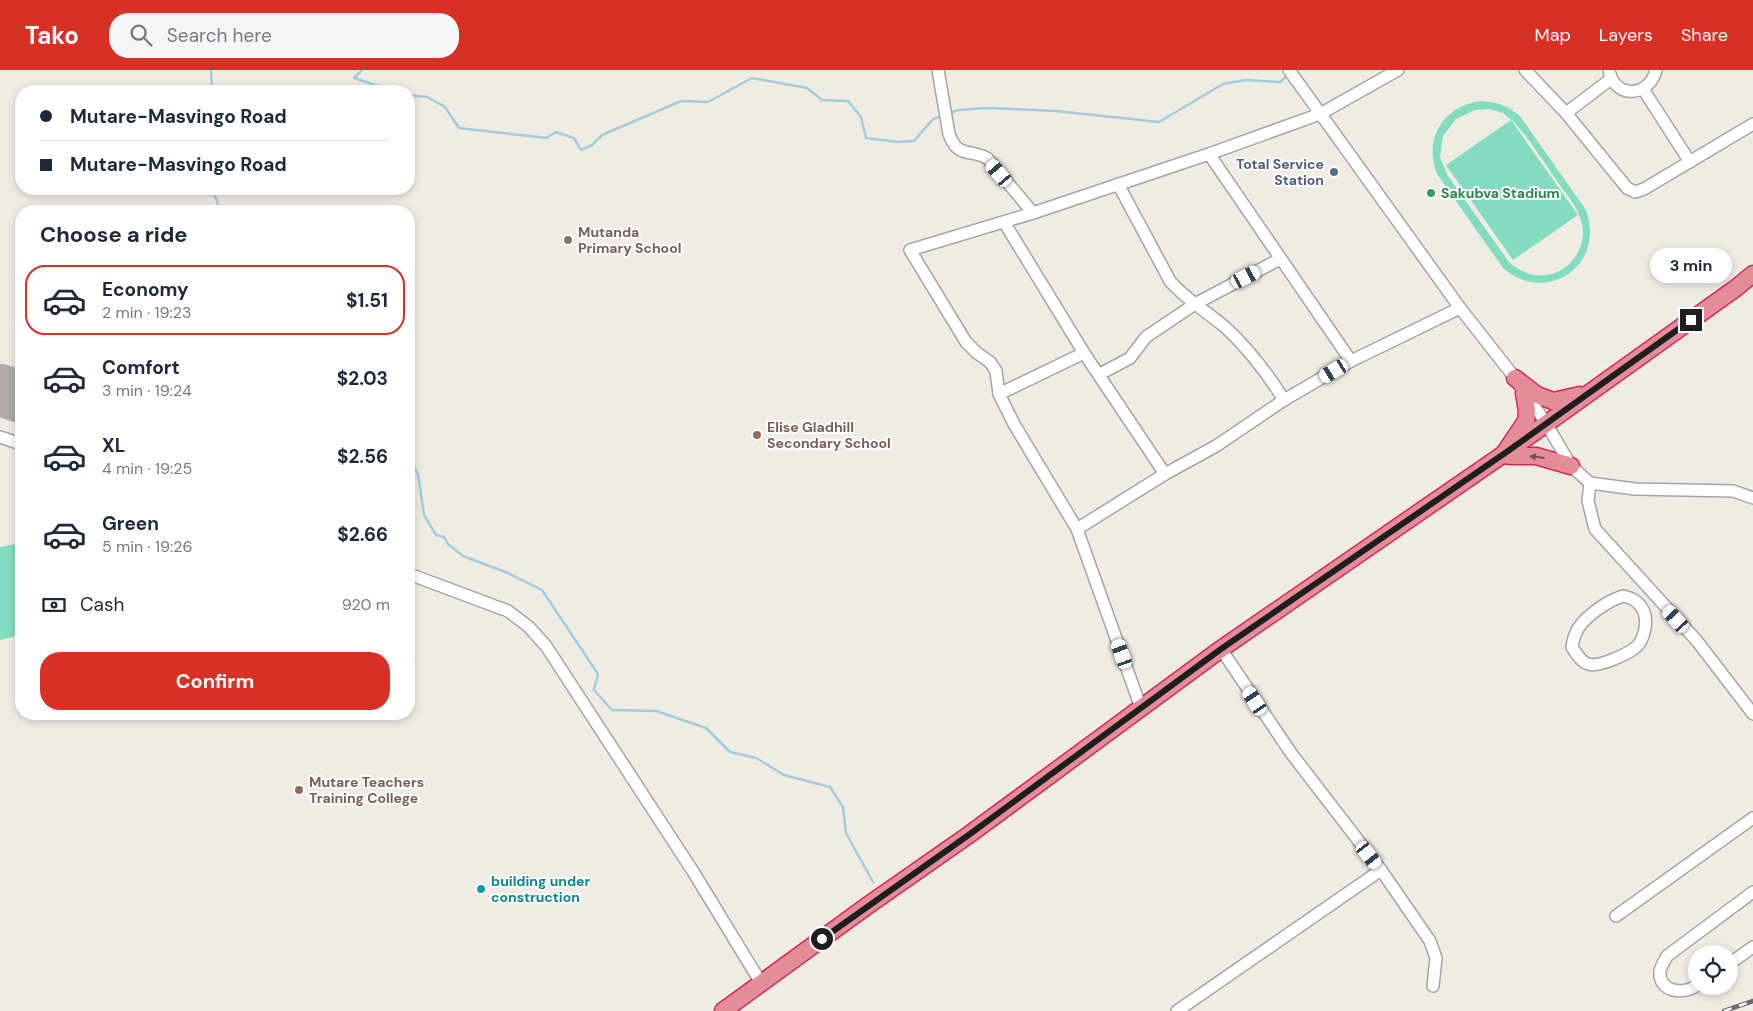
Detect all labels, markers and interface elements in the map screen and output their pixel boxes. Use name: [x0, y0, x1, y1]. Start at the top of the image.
search box: [109, 13, 459, 58]
text: Tako: [25, 20, 79, 51]
icon: search: [127, 21, 155, 49]
text: Search here: [167, 23, 272, 48]
text: Map: [1535, 23, 1571, 47]
text: Layers: [1599, 23, 1653, 47]
text: Share: [1681, 23, 1728, 47]
text: Mutare-Masvingo Road: [70, 104, 287, 129]
text: Mutare-Masvingo Road: [70, 152, 287, 177]
place label: Total Service Station: [1236, 155, 1324, 189]
car: [983, 157, 1014, 189]
marker: Total Service Station: [1328, 166, 1340, 178]
place label: Sakubva Stadium: [1441, 184, 1560, 202]
marker: Sakubva Stadium: [1425, 187, 1437, 199]
text: Choose a ride: [40, 220, 188, 249]
place label: Mutanda Primary School: [578, 223, 681, 257]
marker: Mutanda Primary School: [562, 234, 574, 246]
callout: 3 min: [1650, 248, 1732, 282]
text: 3 min: [1670, 255, 1712, 276]
car: [1229, 264, 1262, 290]
text: Economy: [102, 277, 189, 302]
icon: car: [42, 278, 87, 323]
text: $1.51: [346, 288, 388, 313]
text: 2 min · 19:23: [102, 302, 191, 323]
route end: [1680, 309, 1702, 331]
text: Comfort: [102, 355, 180, 380]
icon: car: [42, 356, 87, 401]
car: [1317, 357, 1350, 385]
text: $2.03: [337, 366, 388, 391]
text: 3 min · 19:24: [102, 380, 192, 401]
place label: Elise Gladhill Secondary School: [767, 418, 891, 452]
marker: Elise Gladhill Secondary School: [751, 429, 763, 441]
text: XL: [102, 433, 125, 458]
icon: car: [42, 434, 87, 479]
text: $2.56: [337, 444, 388, 469]
one-way arrow: [1529, 453, 1545, 461]
text: 4 min · 19:25: [102, 458, 192, 479]
text: Green: [102, 511, 159, 536]
icon: car: [42, 512, 87, 557]
text: $2.66: [337, 522, 388, 547]
text: 5 min · 19:26: [102, 536, 193, 557]
icon: cash: [40, 591, 68, 619]
text: Cash: [80, 592, 124, 617]
text: 920 m: [342, 594, 390, 615]
car: [1660, 603, 1691, 635]
car: [1109, 637, 1134, 671]
button: Confirm: [40, 652, 390, 710]
car: [1240, 684, 1269, 718]
place label: Mutare Teachers Training College: [309, 773, 424, 807]
marker: Mutare Teachers Training College: [293, 784, 305, 796]
car: [1353, 839, 1384, 871]
place label: building under construction: [491, 872, 591, 906]
marker: building under construction: [475, 883, 487, 895]
route start: [811, 928, 833, 950]
map controls: [1688, 945, 1738, 995]
button: locate: [1688, 945, 1738, 995]

